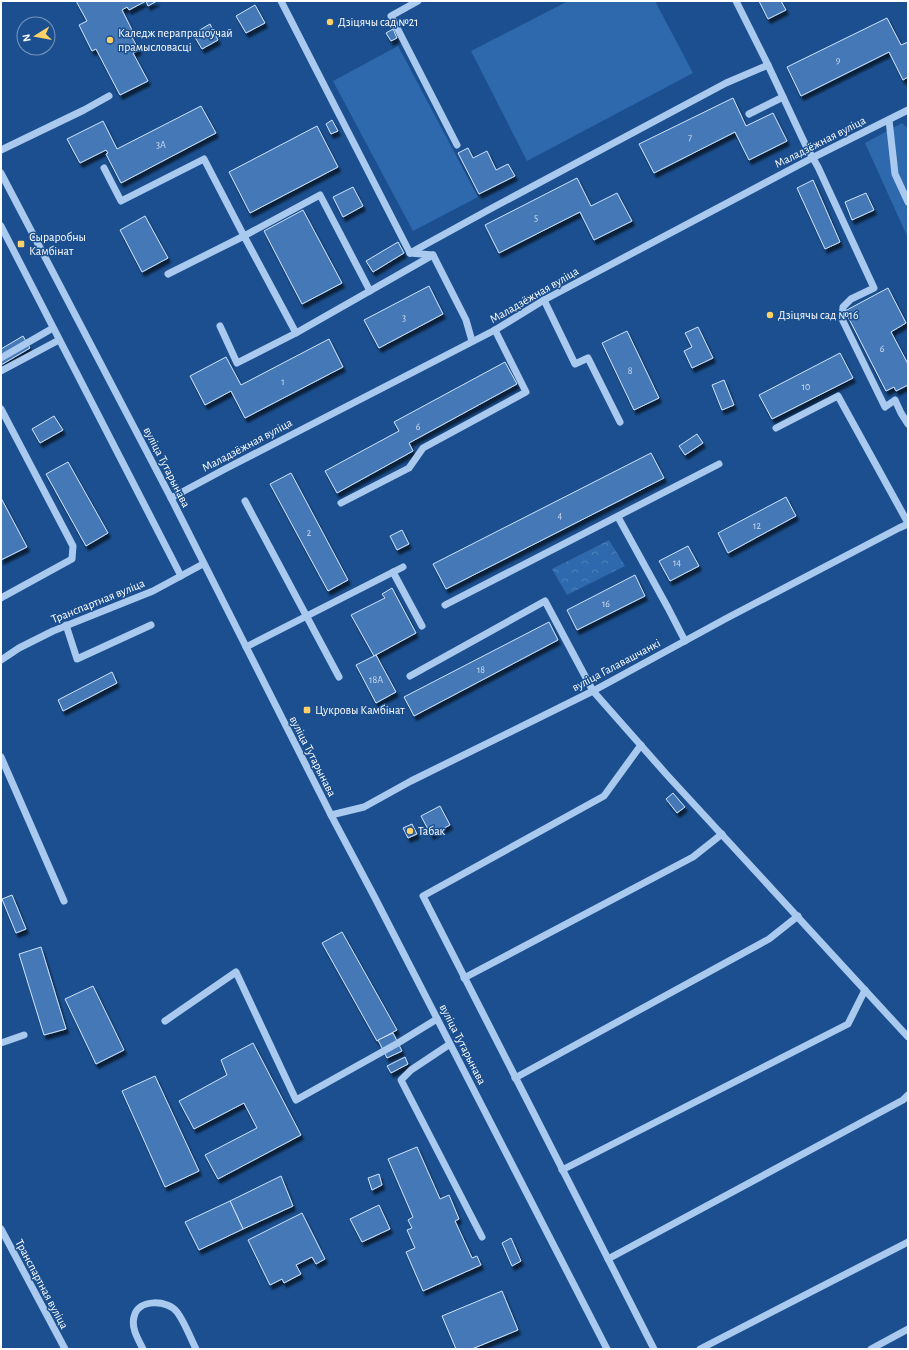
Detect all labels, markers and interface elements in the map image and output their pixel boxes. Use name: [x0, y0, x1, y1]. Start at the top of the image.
north arrow: [16, 16, 56, 56]
place label: Дзіцячы сад №21: [338, 16, 418, 28]
marker: Дзіцячы сад №21: [325, 17, 335, 27]
place label: Каледж перапрацоўчай прамысловасці: [118, 27, 233, 53]
text: N: [21, 33, 33, 43]
marker: Каледж перапрацоўчай прамысловасці: [105, 35, 115, 45]
house number: 9: [836, 55, 841, 65]
street label: Маладзёжная вуліца: [773, 114, 868, 171]
house number: 7: [688, 133, 692, 143]
house number: 3А: [156, 140, 166, 150]
house number: 5: [534, 213, 538, 223]
place label: Сыраробны Камбінат: [29, 231, 86, 257]
marker: Сыраробны Камбінат: [16, 239, 26, 249]
street label: Маладзёжная вуліца: [488, 264, 581, 326]
place label: Дзіцячы сад №16: [778, 309, 859, 321]
marker: Дзіцячы сад №16: [765, 310, 775, 320]
house number: 3: [402, 313, 406, 323]
house number: 6: [880, 344, 885, 354]
house number: 8: [628, 366, 633, 376]
house number: 1: [281, 377, 285, 387]
house number: 10: [802, 382, 810, 392]
street label: Маладзёжная вуліца: [200, 416, 295, 475]
house number: 6: [416, 422, 421, 432]
street label: вуліца Тутарынава: [141, 425, 193, 510]
house number: 4: [558, 511, 563, 521]
house number: 12: [753, 521, 761, 531]
house number: 2: [307, 528, 312, 538]
house number: 14: [673, 558, 681, 568]
street label: Транспартная вуліца: [50, 577, 147, 626]
house number: 16: [602, 599, 610, 609]
street label: вуліца Галавашчанкі: [570, 637, 663, 694]
house number: 18: [477, 665, 485, 675]
house number: 18А: [369, 675, 383, 685]
place label: Цукровы Камбінат: [315, 704, 405, 717]
marker: Цукровы Камбінат: [302, 705, 312, 715]
street label: вуліца Тутарынава: [287, 714, 339, 799]
place label: Табак: [418, 825, 446, 837]
marker: Табак: [405, 826, 415, 836]
street label: вуліца Тутарынава: [437, 1002, 489, 1087]
street label: Транспартная вуліца: [12, 1237, 71, 1332]

